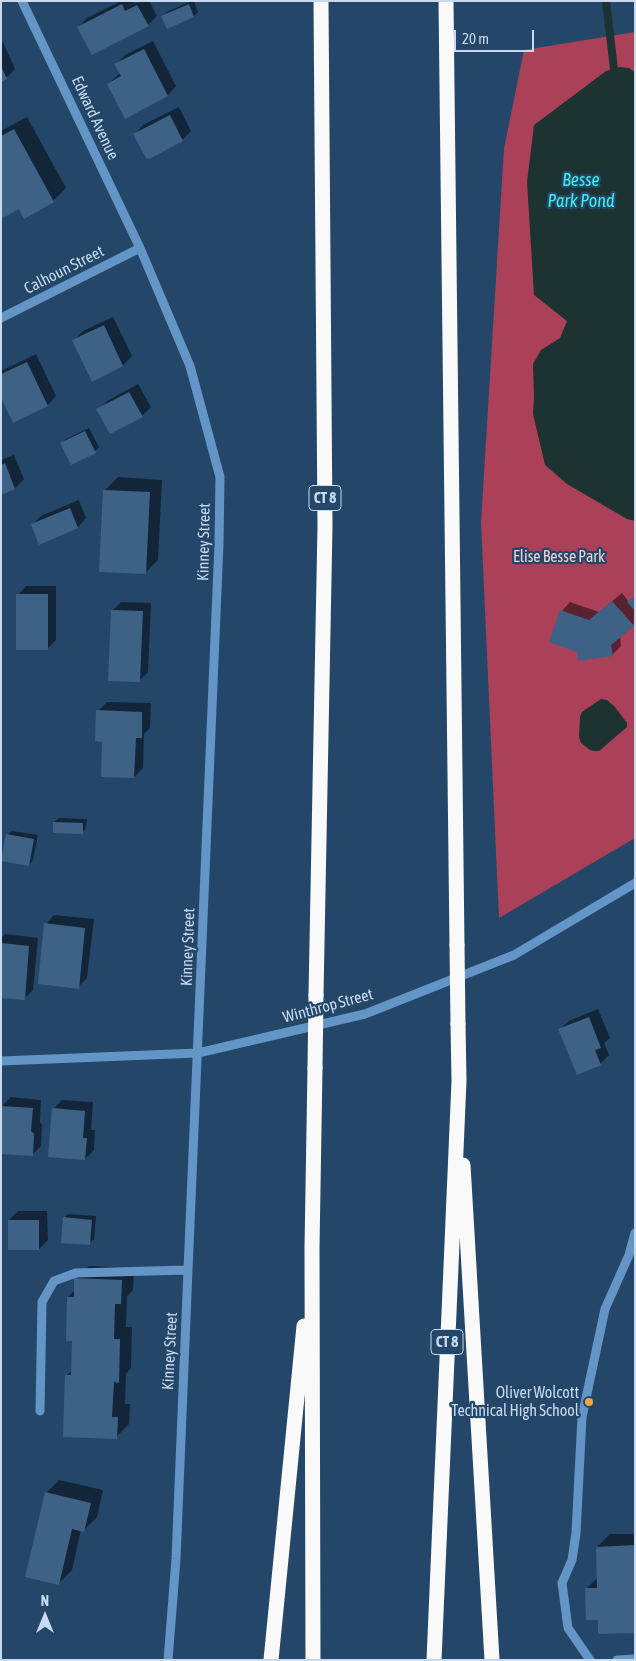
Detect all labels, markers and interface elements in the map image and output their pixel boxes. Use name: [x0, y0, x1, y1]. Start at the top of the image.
scale bar: [456, 20, 536, 52]
text: 20 m: [462, 30, 489, 47]
street label: Edward Avenue: [67, 73, 123, 163]
water label: Besse Park Pond: [547, 169, 615, 212]
street label: Calhoun Street: [21, 242, 107, 298]
road number: CT 8: [309, 486, 341, 510]
street label: Kinney Street: [194, 503, 214, 581]
park label: Elise Besse Park: [513, 547, 605, 567]
street label: Kinney Street: [177, 908, 199, 986]
street label: Winthrop Street: [281, 985, 375, 1027]
street label: Kinney Street: [158, 1312, 182, 1390]
road number: CT 8: [431, 1330, 463, 1354]
place label: Oliver Wolcott Technical High School: [451, 1383, 579, 1421]
marker: Oliver Wolcott Technical High School: [583, 1396, 595, 1408]
north arrow: [20, 1591, 70, 1641]
text: N: [41, 1593, 49, 1609]

